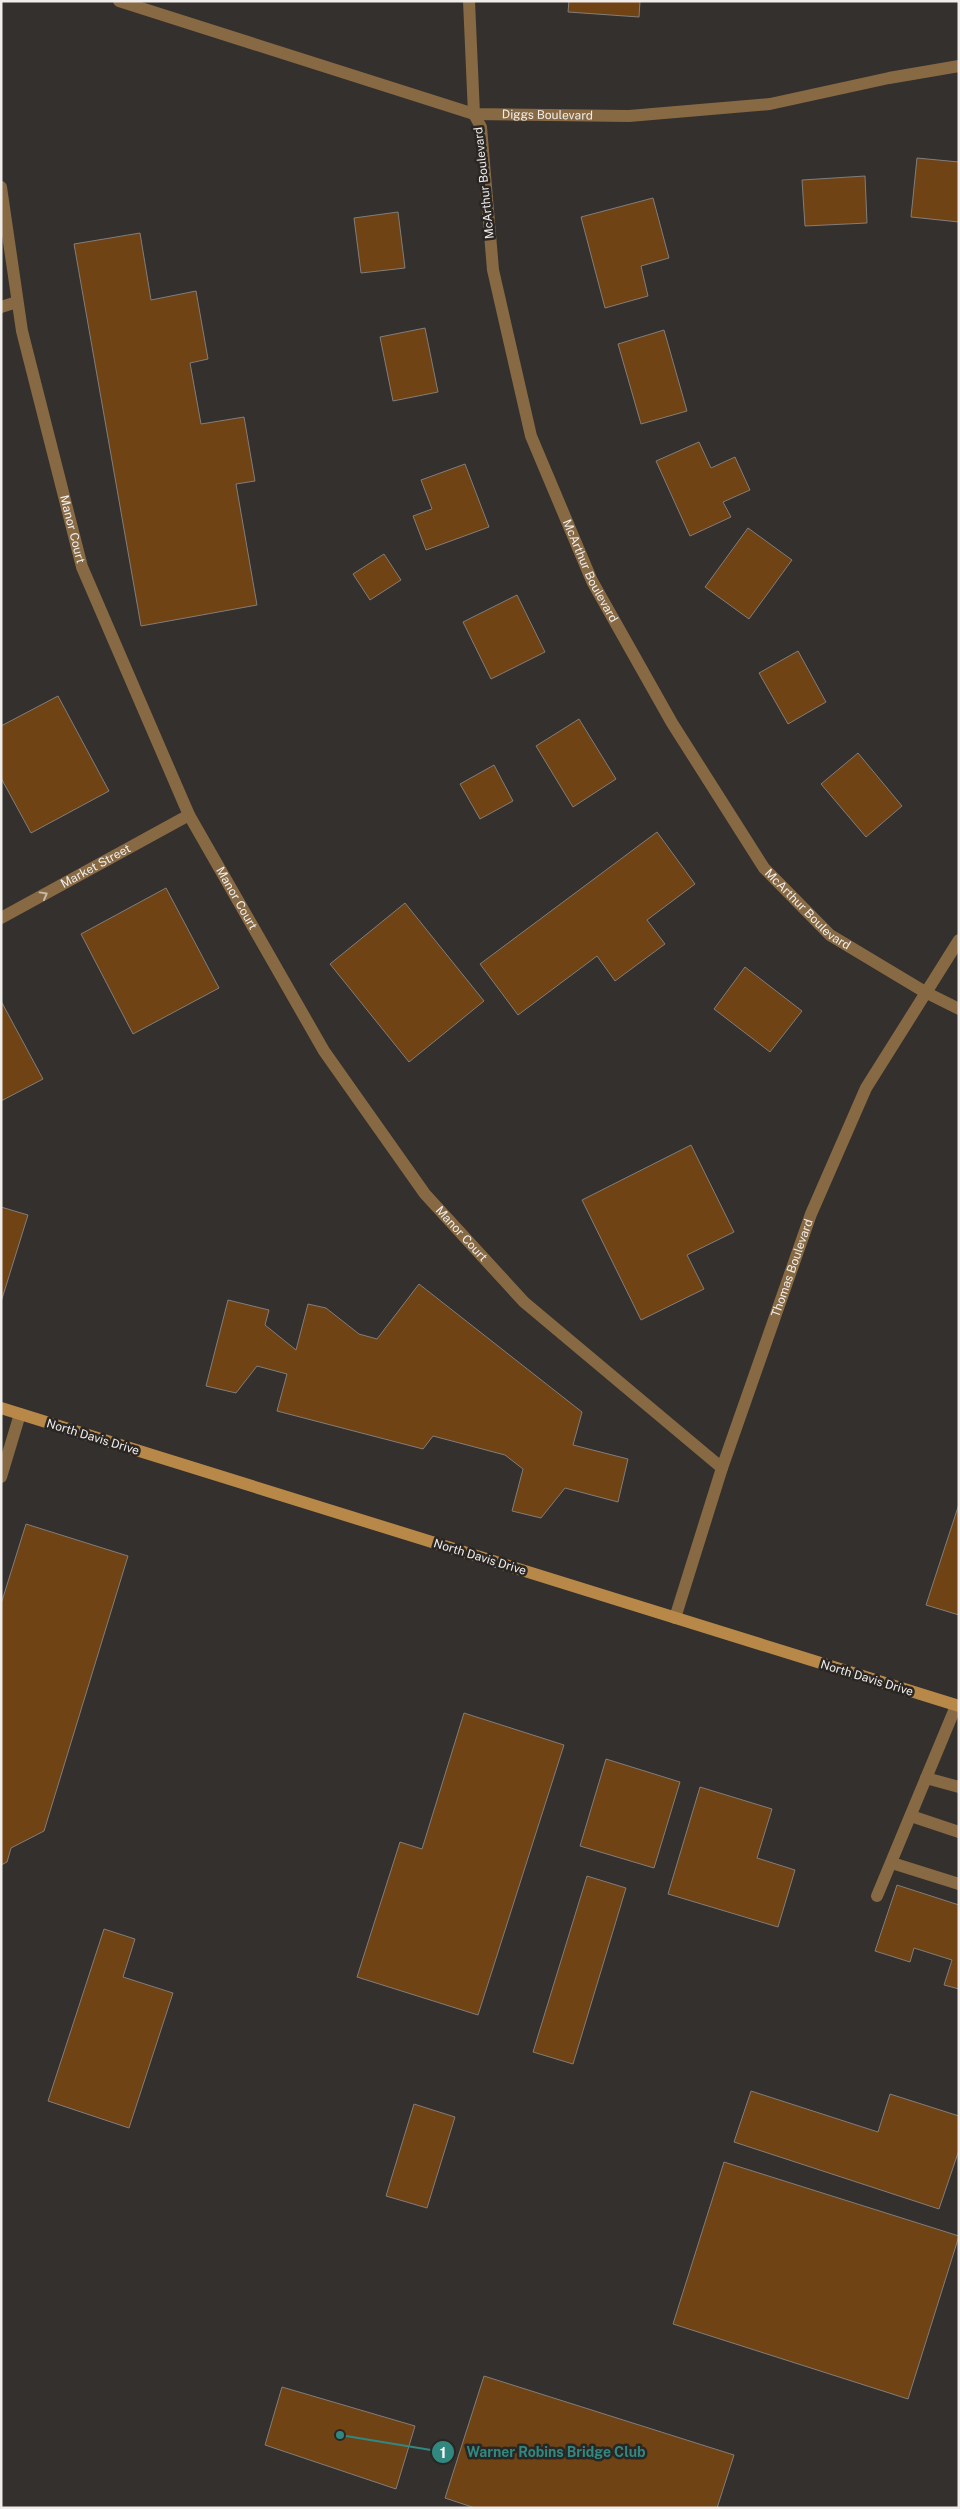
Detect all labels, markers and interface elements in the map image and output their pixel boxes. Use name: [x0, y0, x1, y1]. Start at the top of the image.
street label: Diggs Boulevard: [502, 107, 593, 123]
street label: McArthur Boulevard: [471, 126, 497, 240]
street label: Manor Court: [57, 494, 88, 565]
street label: McArthur Boulevard: [560, 517, 621, 625]
street label: Market Street: [58, 841, 133, 891]
street label: Manor Court: [213, 864, 260, 932]
street label: McArthur Boulevard: [762, 866, 853, 953]
one-way arrow: [39, 891, 48, 901]
street label: Manor Court: [433, 1203, 490, 1264]
street label: Thomas Boulevard: [768, 1217, 816, 1319]
street label: North Davis Drive: [45, 1416, 141, 1458]
street label: North Davis Drive: [432, 1536, 528, 1578]
street label: North Davis Drive: [819, 1657, 915, 1699]
callout: Warner Robins Bridge Club: [431, 2438, 655, 2467]
text: 1: [440, 2444, 446, 2461]
text: Warner Robins Bridge Club: [466, 2444, 646, 2460]

